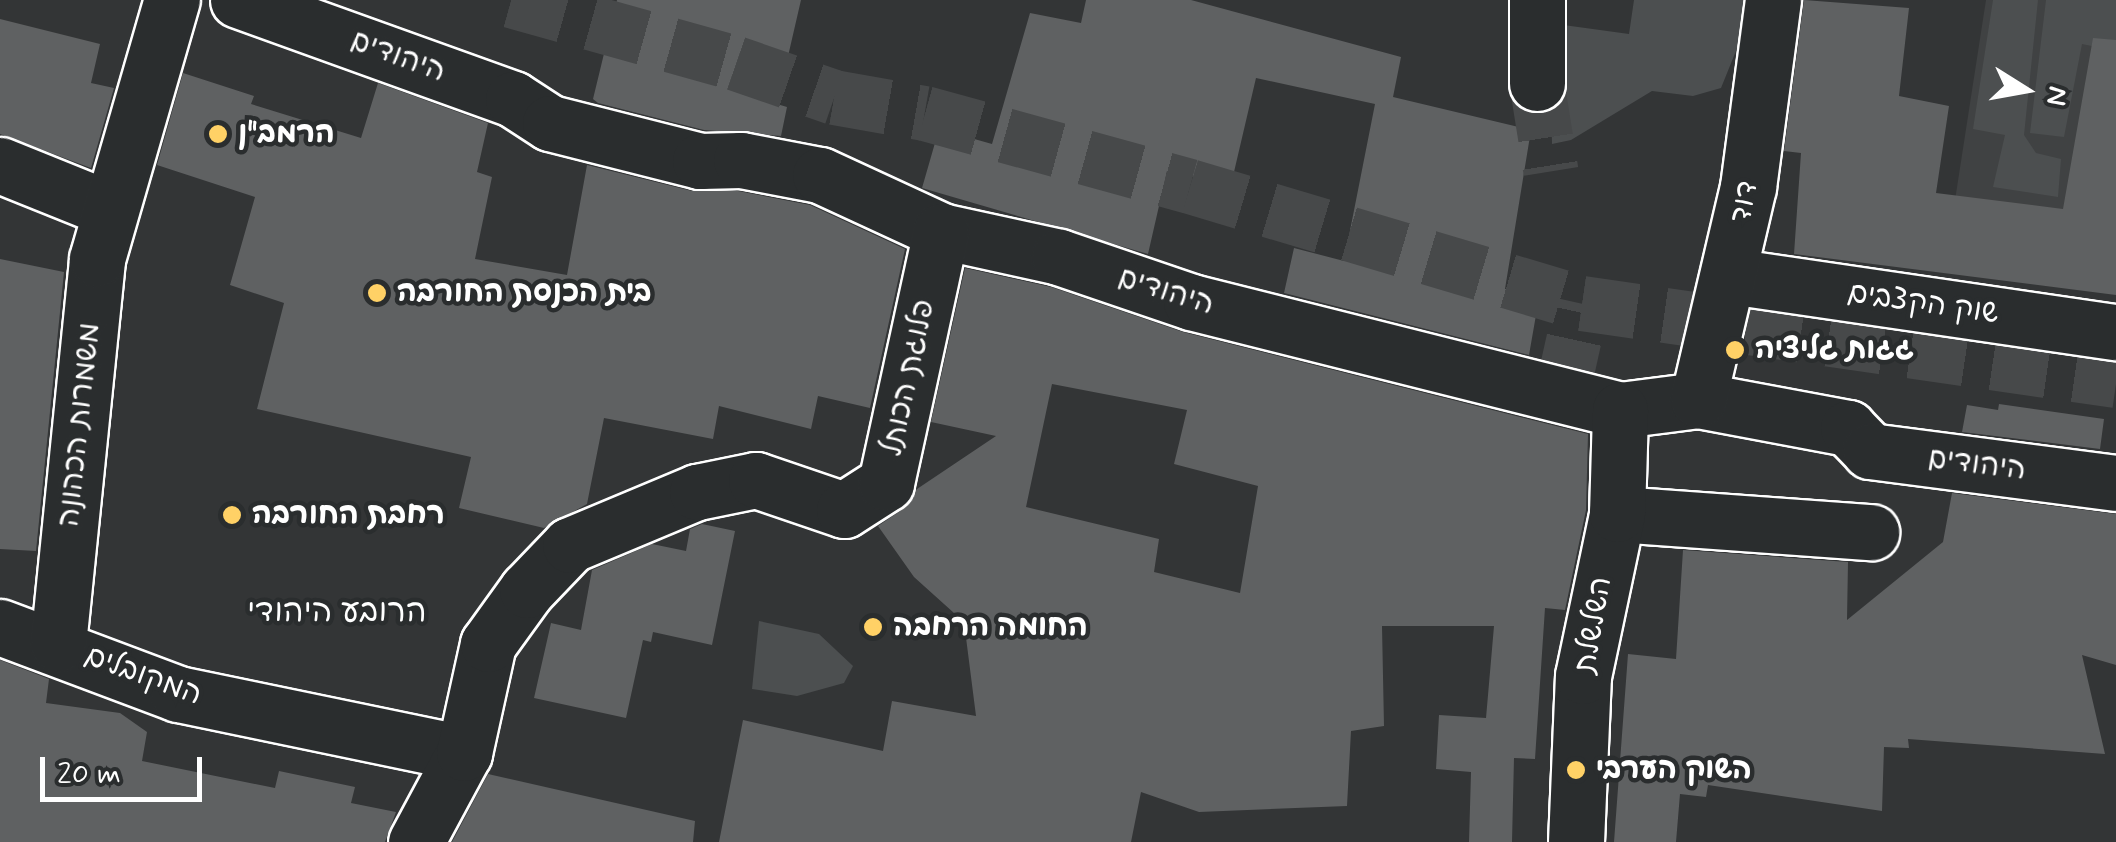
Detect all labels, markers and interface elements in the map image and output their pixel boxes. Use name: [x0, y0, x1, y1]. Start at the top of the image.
street label: היהודים: [345, 23, 451, 91]
north arrow: [1976, 40, 2076, 140]
text: N: [2036, 83, 2076, 109]
place label: הרמב"ן: [238, 116, 335, 152]
marker: הרמב"ן: [207, 123, 229, 145]
street label: דוד: [1724, 178, 1766, 226]
street label: היהודים: [1114, 260, 1218, 324]
place label: בית הכנסת החורבה: [397, 275, 652, 311]
street label: שוק הקצבים: [1845, 276, 2001, 332]
marker: בית הכנסת החורבה: [366, 282, 388, 304]
street label: פלוגת הכותל: [875, 296, 943, 460]
street label: משמרות הכהונה: [51, 321, 109, 529]
place label: גגות גליציה: [1755, 332, 1914, 368]
marker: גגות גליציה: [1724, 339, 1746, 361]
street label: היהודים: [1926, 441, 2028, 489]
place label: רחבת החורבה: [252, 497, 445, 533]
marker: רחבת החורבה: [221, 504, 243, 526]
street label: השלשלת: [1568, 574, 1620, 676]
district label: הרובע היהודי: [247, 593, 427, 631]
place label: החומה הרחבה: [893, 609, 1088, 645]
marker: החומה הרחבה: [862, 616, 884, 638]
street label: המקובלים: [79, 638, 207, 714]
scale bar: [45, 737, 208, 799]
place label: השוק הערבי: [1596, 752, 1752, 788]
text: 20 m: [57, 755, 121, 794]
marker: השוק הערבי: [1565, 759, 1587, 781]

